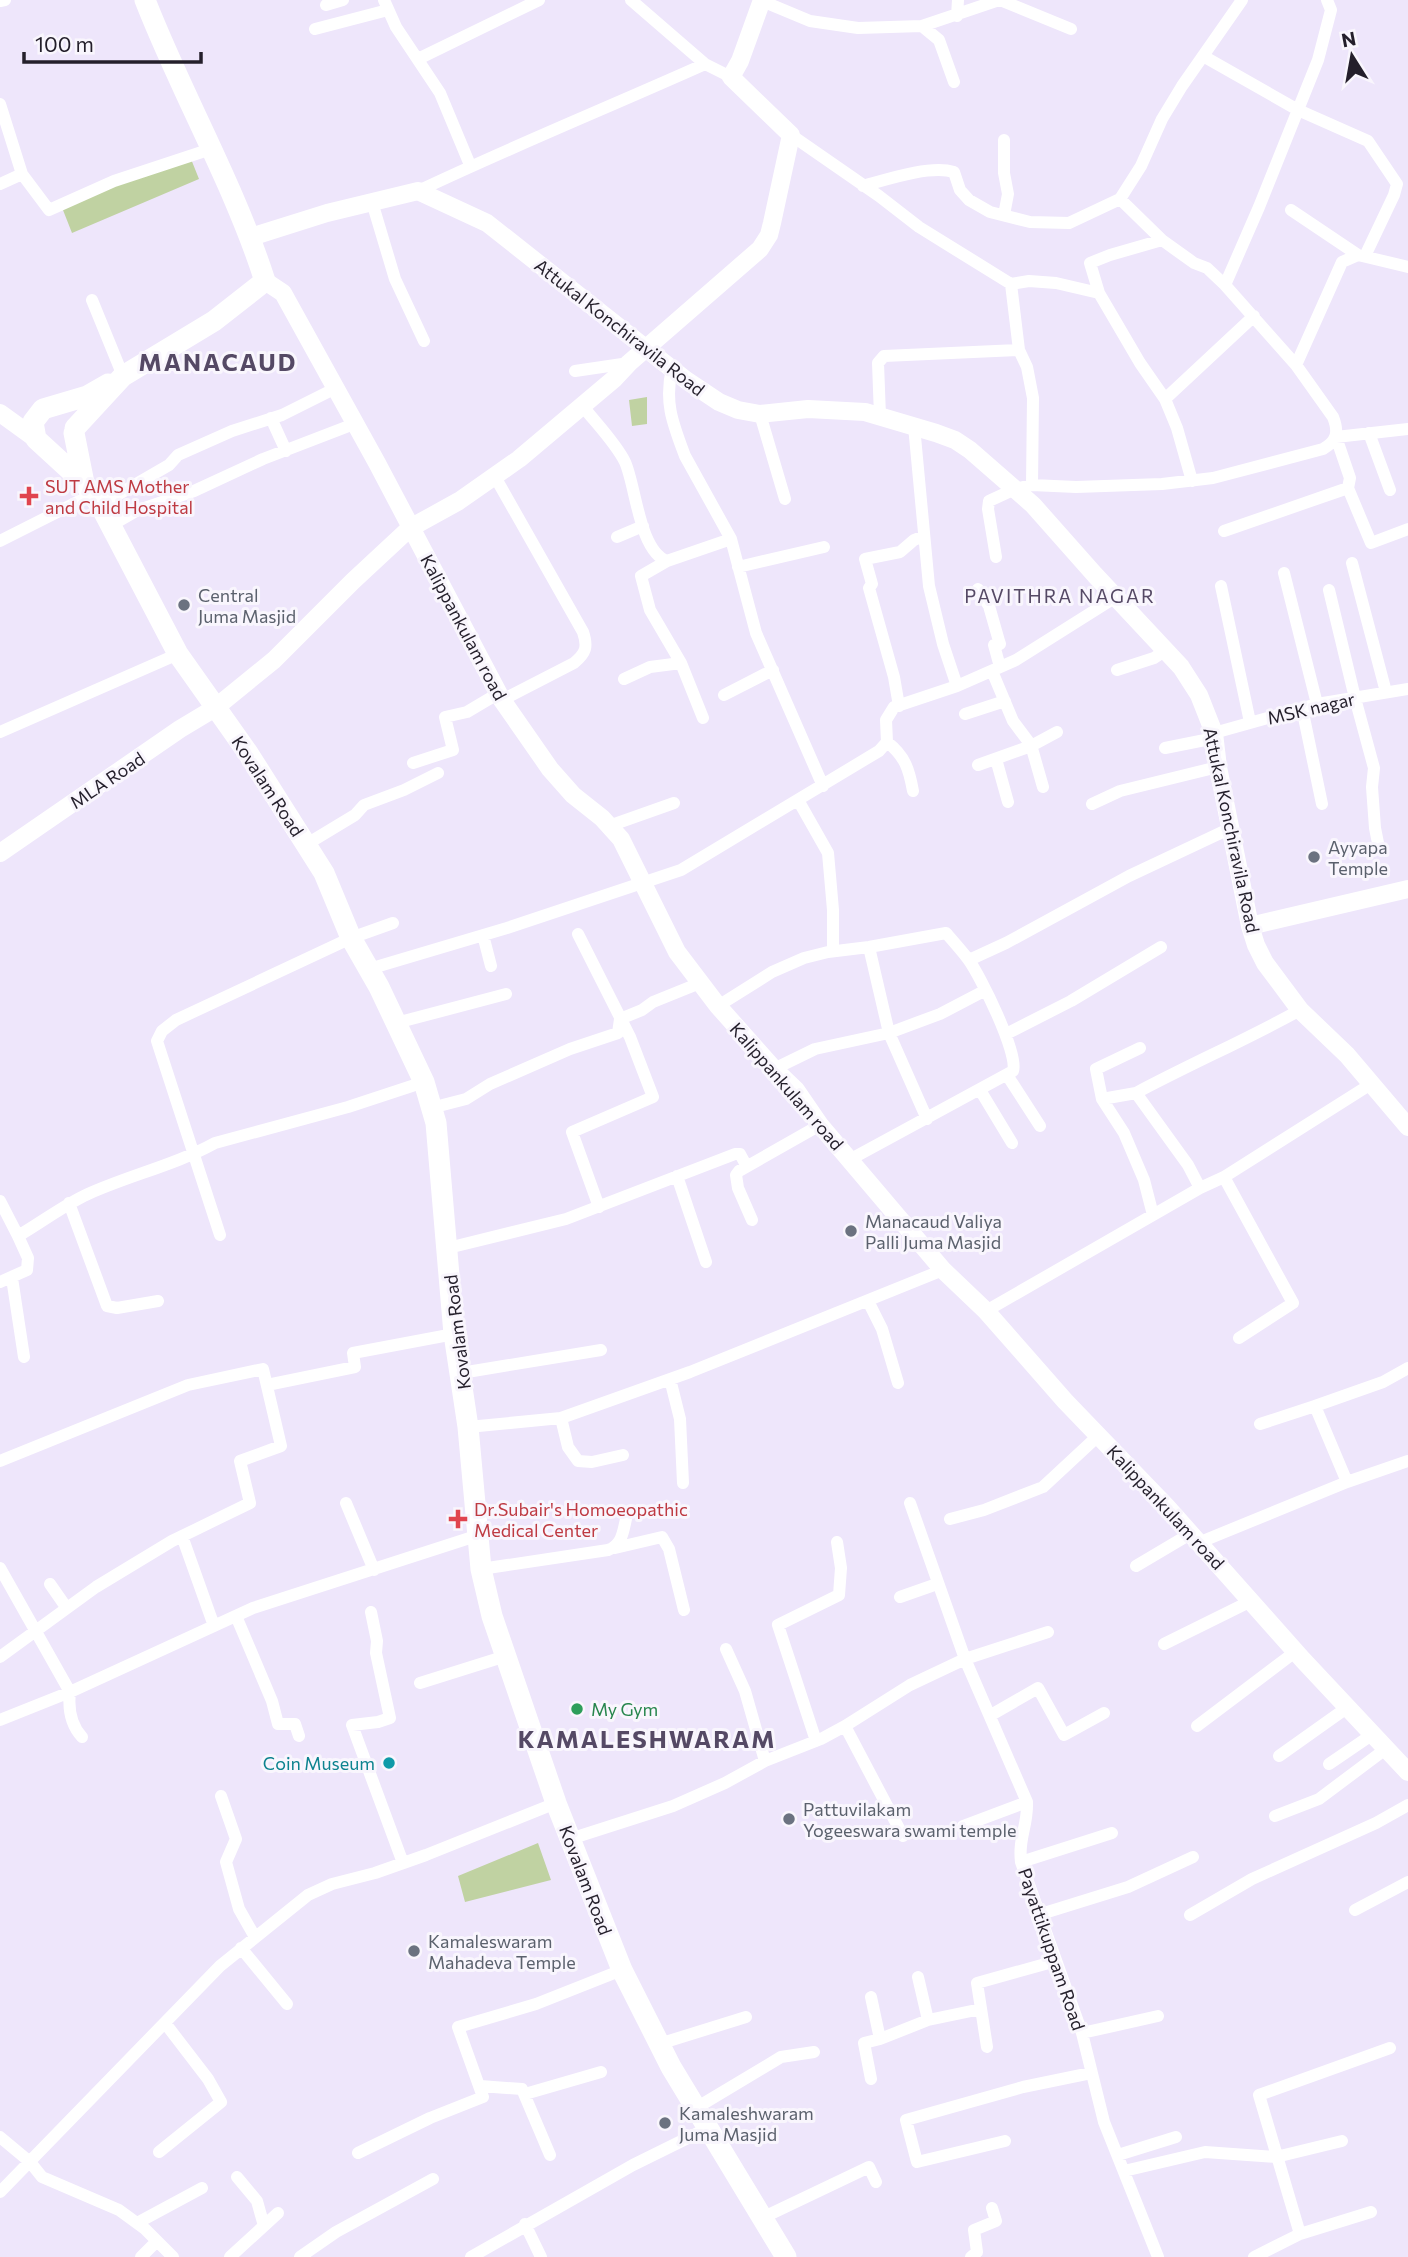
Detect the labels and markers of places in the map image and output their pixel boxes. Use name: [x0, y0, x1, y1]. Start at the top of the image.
place label: SUT AMS Mother and Child Hospital: [45, 475, 193, 518]
marker: SUT AMS Mother and Child Hospital: [19, 486, 39, 506]
place label: Central Juma Masjid: [198, 584, 296, 627]
marker: Central Juma Masjid: [176, 597, 192, 613]
place label: Ayyapa Temple: [1328, 836, 1388, 879]
marker: Ayyapa Temple: [1306, 849, 1322, 865]
place label: Manacaud Valiya Palli Juma Masjid: [865, 1210, 1002, 1253]
marker: Manacaud Valiya Palli Juma Masjid: [843, 1223, 859, 1239]
place label: Dr.Subair's Homoeopathic Medical Center: [474, 1498, 688, 1541]
marker: Dr.Subair's Homoeopathic Medical Center: [448, 1509, 468, 1529]
place label: My Gym: [591, 1698, 658, 1720]
marker: My Gym: [569, 1701, 585, 1717]
place label: Coin Museum: [263, 1752, 375, 1774]
marker: Coin Museum: [381, 1755, 397, 1771]
place label: Pattuvilakam Yogeeswara swami temple: [803, 1798, 1017, 1841]
marker: Pattuvilakam Yogeeswara swami temple: [781, 1811, 797, 1827]
place label: Kamaleswaram Mahadeva Temple: [428, 1930, 576, 1973]
marker: Kamaleswaram Mahadeva Temple: [406, 1943, 422, 1959]
place label: Kamaleshwaram Juma Masjid: [679, 2102, 814, 2145]
marker: Kamaleshwaram Juma Masjid: [657, 2115, 673, 2131]

